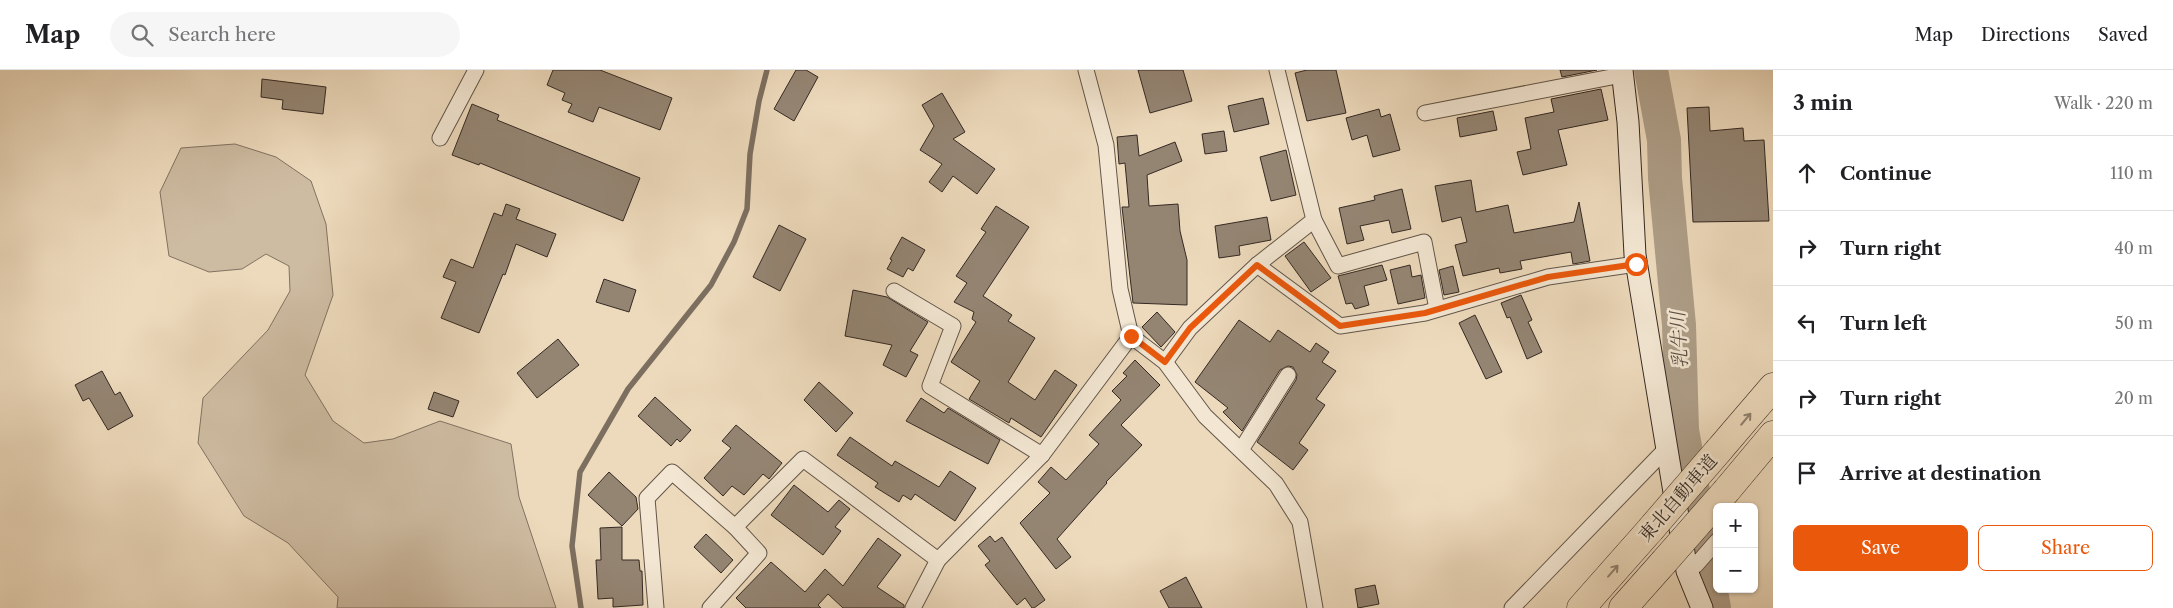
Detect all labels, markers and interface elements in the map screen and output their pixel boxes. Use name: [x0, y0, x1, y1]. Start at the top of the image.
search box: [110, 12, 460, 57]
text: Map: [25, 20, 80, 49]
icon: search: [128, 21, 156, 49]
text: Search here: [168, 23, 276, 46]
text: Map: [1914, 24, 1953, 46]
text: Directions: [1981, 24, 2070, 46]
text: Saved: [2098, 24, 2148, 46]
text: 3 min: [1793, 90, 1853, 115]
text: Walk · 220 m: [2054, 93, 2153, 113]
icon: ahead: [1793, 159, 1821, 187]
text: Continue: [1840, 162, 1932, 185]
text: 110 m: [2110, 163, 2153, 183]
icon: right: [1793, 234, 1821, 262]
text: Turn right: [1840, 237, 1941, 260]
text: 40 m: [2114, 238, 2153, 258]
route start: [1625, 253, 1648, 276]
water label: 乳牛川: [1666, 309, 1692, 369]
icon: left: [1793, 309, 1821, 337]
text: Turn left: [1840, 312, 1927, 335]
text: 50 m: [2115, 313, 2153, 333]
route end: [1120, 325, 1143, 348]
icon: right: [1793, 384, 1821, 412]
text: Turn right: [1840, 387, 1941, 410]
text: 20 m: [2114, 388, 2153, 408]
one-way arrow: [1741, 412, 1752, 425]
street label: 東北自動車道: [1634, 450, 1722, 546]
icon: arrive: [1793, 459, 1821, 487]
text: Arrive at destination: [1840, 462, 2041, 485]
map controls: [1713, 503, 1758, 593]
button: +: [1713, 503, 1758, 548]
button: Save: [1793, 525, 1968, 571]
button: Share: [1978, 525, 2153, 571]
button: −: [1713, 548, 1758, 593]
one-way arrow: [1607, 565, 1619, 578]

